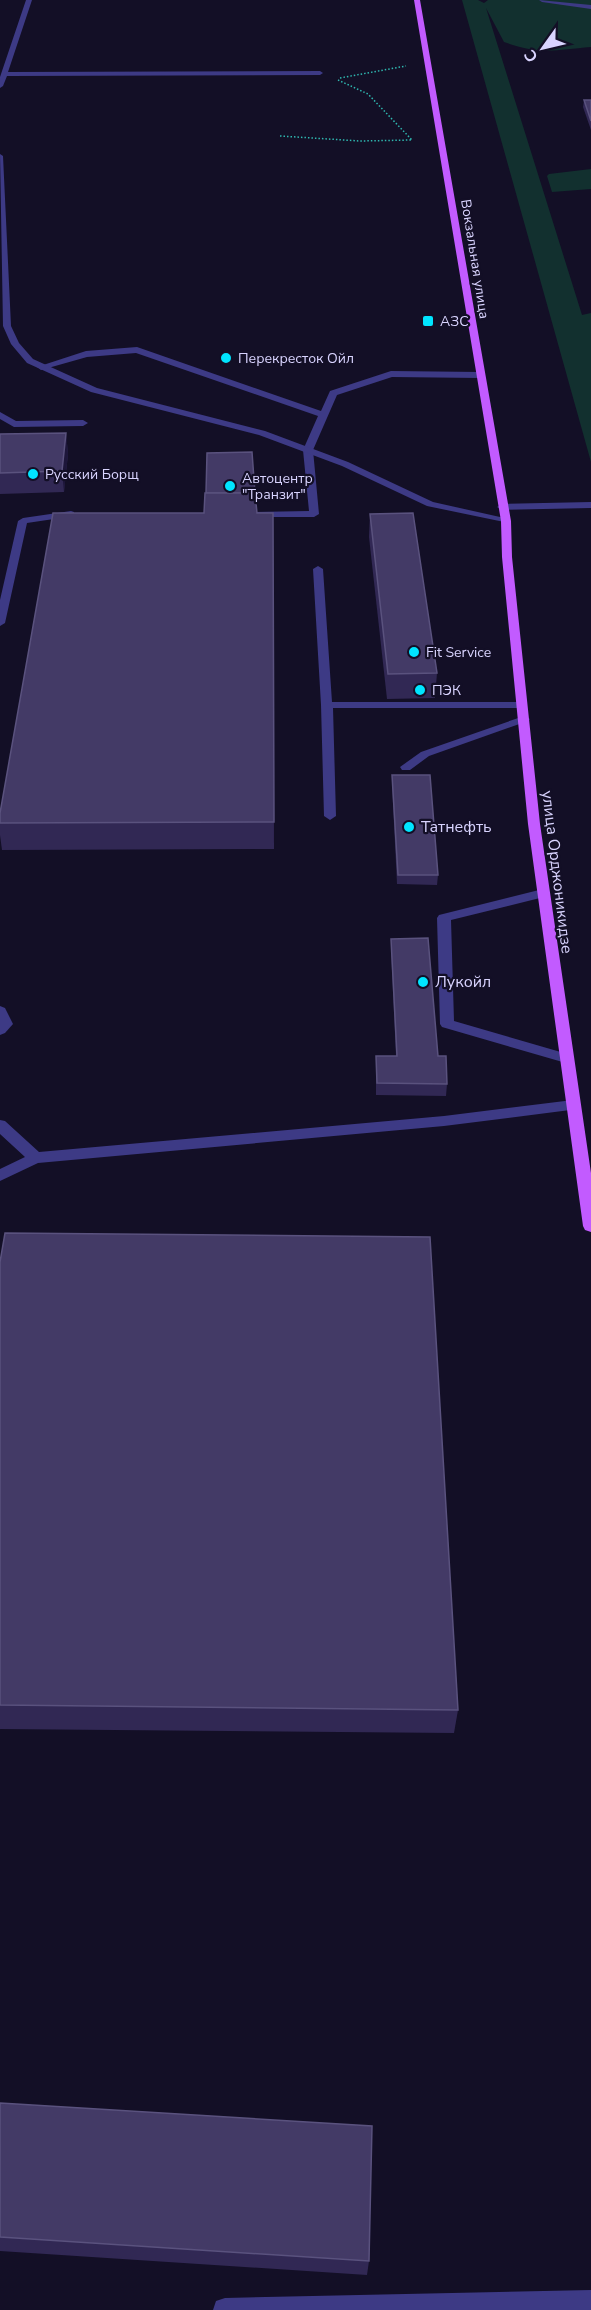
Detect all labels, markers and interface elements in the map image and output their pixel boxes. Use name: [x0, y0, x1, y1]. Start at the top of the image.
north arrow: [513, 18, 573, 78]
text: С: [519, 45, 544, 66]
street label: Вокзальная улица: [456, 198, 494, 320]
place label: АЗС: [440, 312, 469, 331]
marker: АЗС: [421, 314, 435, 328]
place label: Перекресток Ойл: [238, 349, 354, 368]
marker: Перекресток Ойл: [219, 351, 233, 365]
place label: Русский Борщ: [45, 465, 139, 484]
marker: Русский Борщ: [26, 467, 40, 481]
place label: Автоцентр "Транзит": [242, 469, 313, 504]
marker: Автоцентр "Транзит": [223, 479, 237, 493]
place label: Fit Service: [426, 643, 491, 662]
marker: Fit Service: [407, 645, 421, 659]
place label: ПЭК: [432, 681, 461, 700]
marker: ПЭК: [413, 683, 427, 697]
street label: улица Орджоникидзе: [536, 789, 578, 955]
place label: Татнефть: [421, 816, 492, 838]
marker: Татнефть: [402, 820, 416, 834]
place label: Лукойл: [435, 971, 491, 993]
marker: Лукойл: [416, 975, 430, 989]

